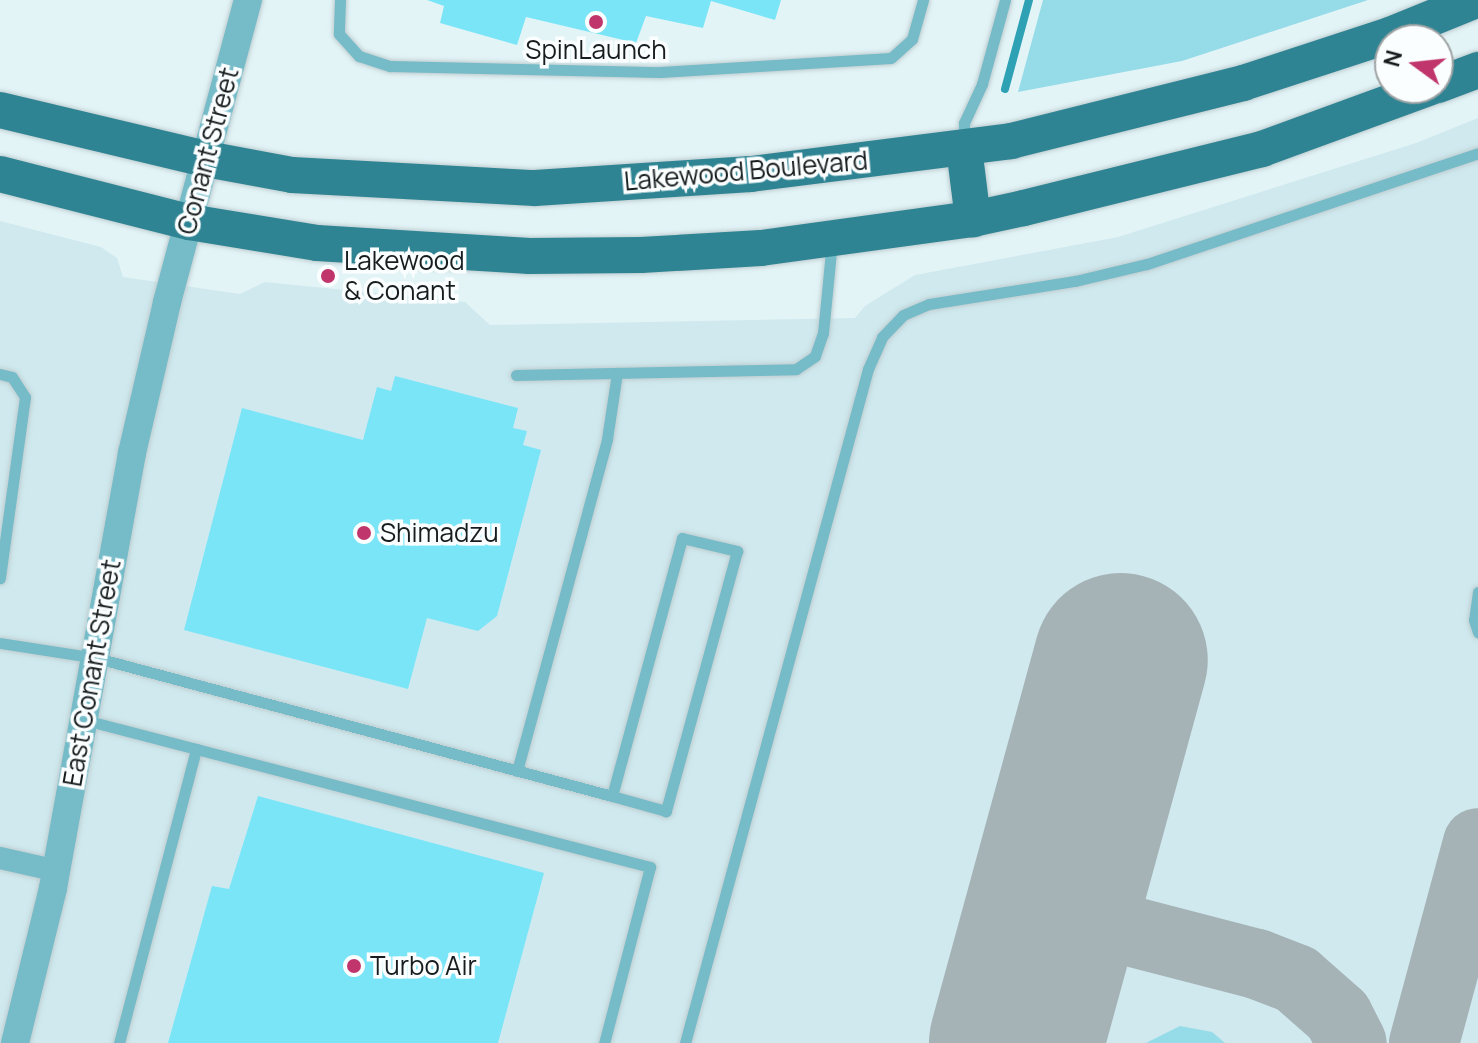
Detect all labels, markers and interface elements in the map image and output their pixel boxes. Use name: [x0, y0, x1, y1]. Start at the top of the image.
marker: SpinLaunch: [587, 13, 605, 31]
north arrow: [1374, 24, 1454, 104]
place label: SpinLaunch: [525, 34, 667, 66]
text: N: [1376, 47, 1409, 70]
street label: Conant Street: [171, 64, 245, 238]
street label: Lakewood Boulevard: [623, 145, 869, 197]
place label: Lakewood & Conant: [344, 245, 465, 306]
marker: Lakewood & Conant: [319, 267, 337, 285]
place label: Shimadzu: [380, 517, 499, 549]
marker: Shimadzu: [355, 524, 373, 542]
street label: East Conant Street: [57, 557, 127, 789]
place label: Turbo Air: [370, 950, 477, 982]
marker: Turbo Air: [345, 957, 363, 975]

